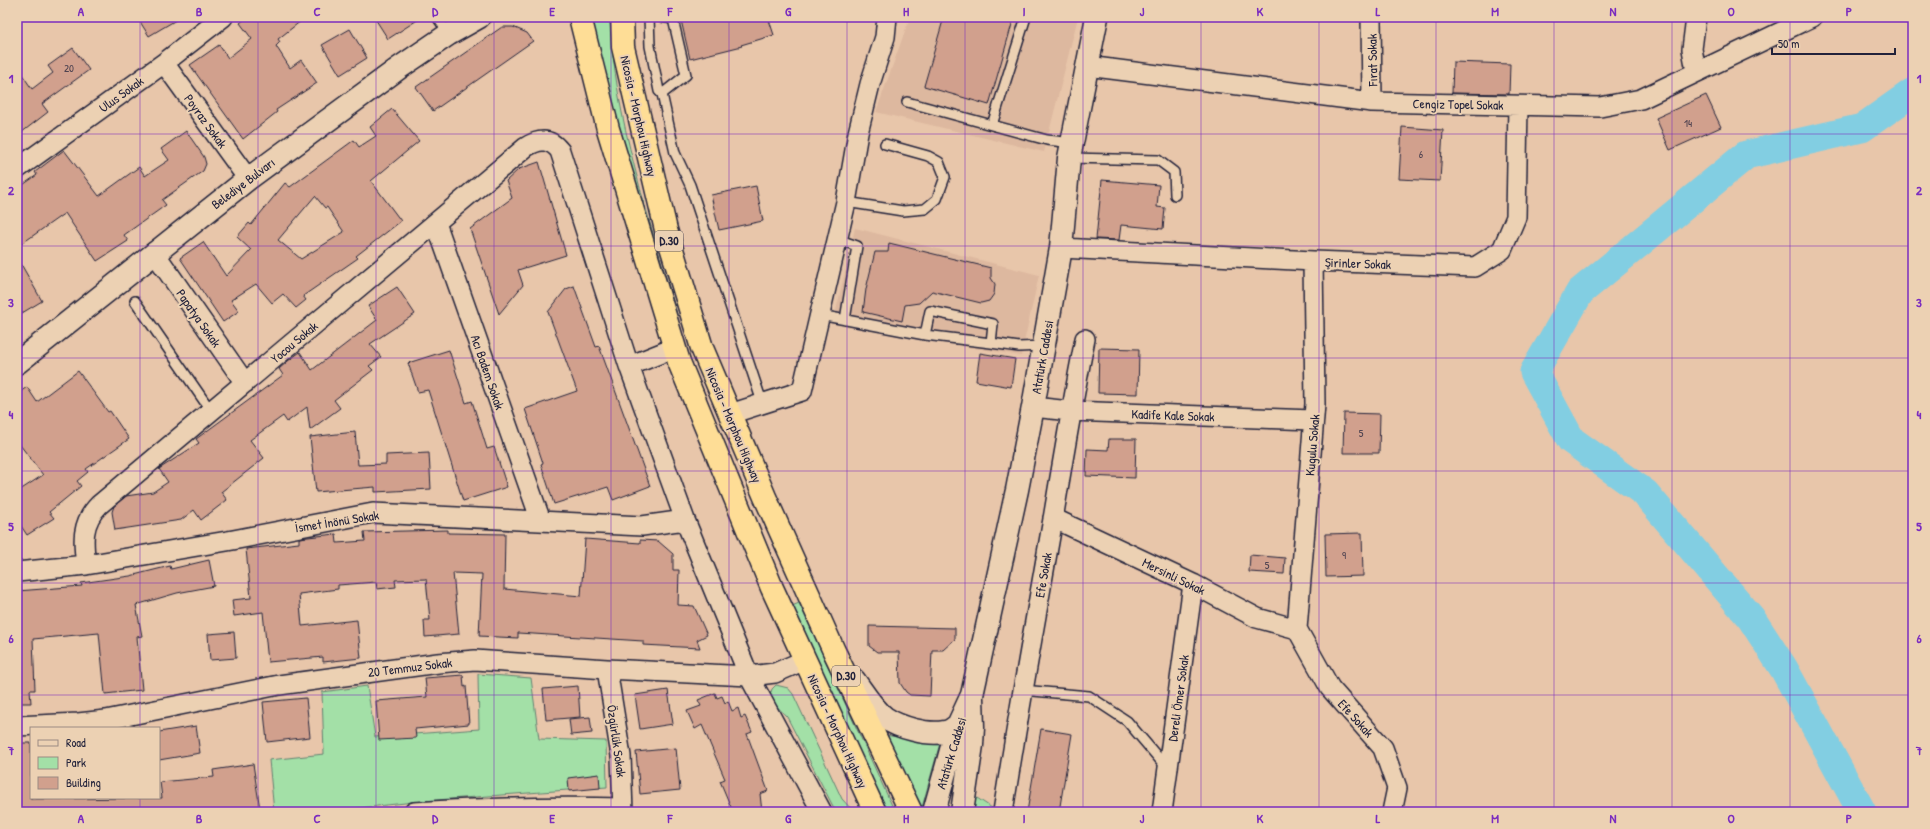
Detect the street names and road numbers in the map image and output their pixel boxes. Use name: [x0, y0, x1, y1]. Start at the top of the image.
street label: Fırat Sokak: [1363, 33, 1381, 87]
street label: Nicosia - Morphou Highway: [616, 54, 662, 179]
street label: Ulus Sokak: [95, 71, 147, 116]
street label: Poyraz Sokak: [180, 90, 232, 152]
street label: Cengiz Topel Sokak: [1412, 94, 1504, 114]
street label: Belediye Bulvarı: [207, 153, 279, 213]
road number: D.30: [655, 231, 683, 251]
street label: Şirinler Sokak: [1325, 253, 1392, 273]
street label: Papatya Sokak: [172, 285, 226, 351]
street label: Yocou Sokak: [267, 317, 322, 367]
street label: Atatürk Caddesi: [1027, 319, 1057, 395]
street label: Acı Badem Sokak: [467, 332, 509, 412]
street label: Nicosia - Morphou Highway: [702, 365, 767, 486]
street label: Kadife Kale Sokak: [1131, 405, 1216, 425]
street label: Kugulu Sokak: [1300, 413, 1324, 477]
street label: İsmet İnönü Sokak: [294, 505, 381, 537]
street label: Efe Sokak: [1030, 550, 1056, 599]
street label: Mersinli Sokak: [1139, 553, 1209, 599]
street label: 20 Temmuz Sokak: [367, 653, 454, 681]
street label: Dereli Ömer Sokak: [1163, 653, 1193, 742]
road number: D.30: [832, 666, 860, 686]
street label: Nicosia - Morphou Highway: [804, 671, 872, 791]
street label: Efe Sokak: [1334, 695, 1378, 741]
street label: Özgürlük Sokak: [603, 704, 631, 779]
street label: Atatürk Caddesi: [932, 715, 970, 791]

